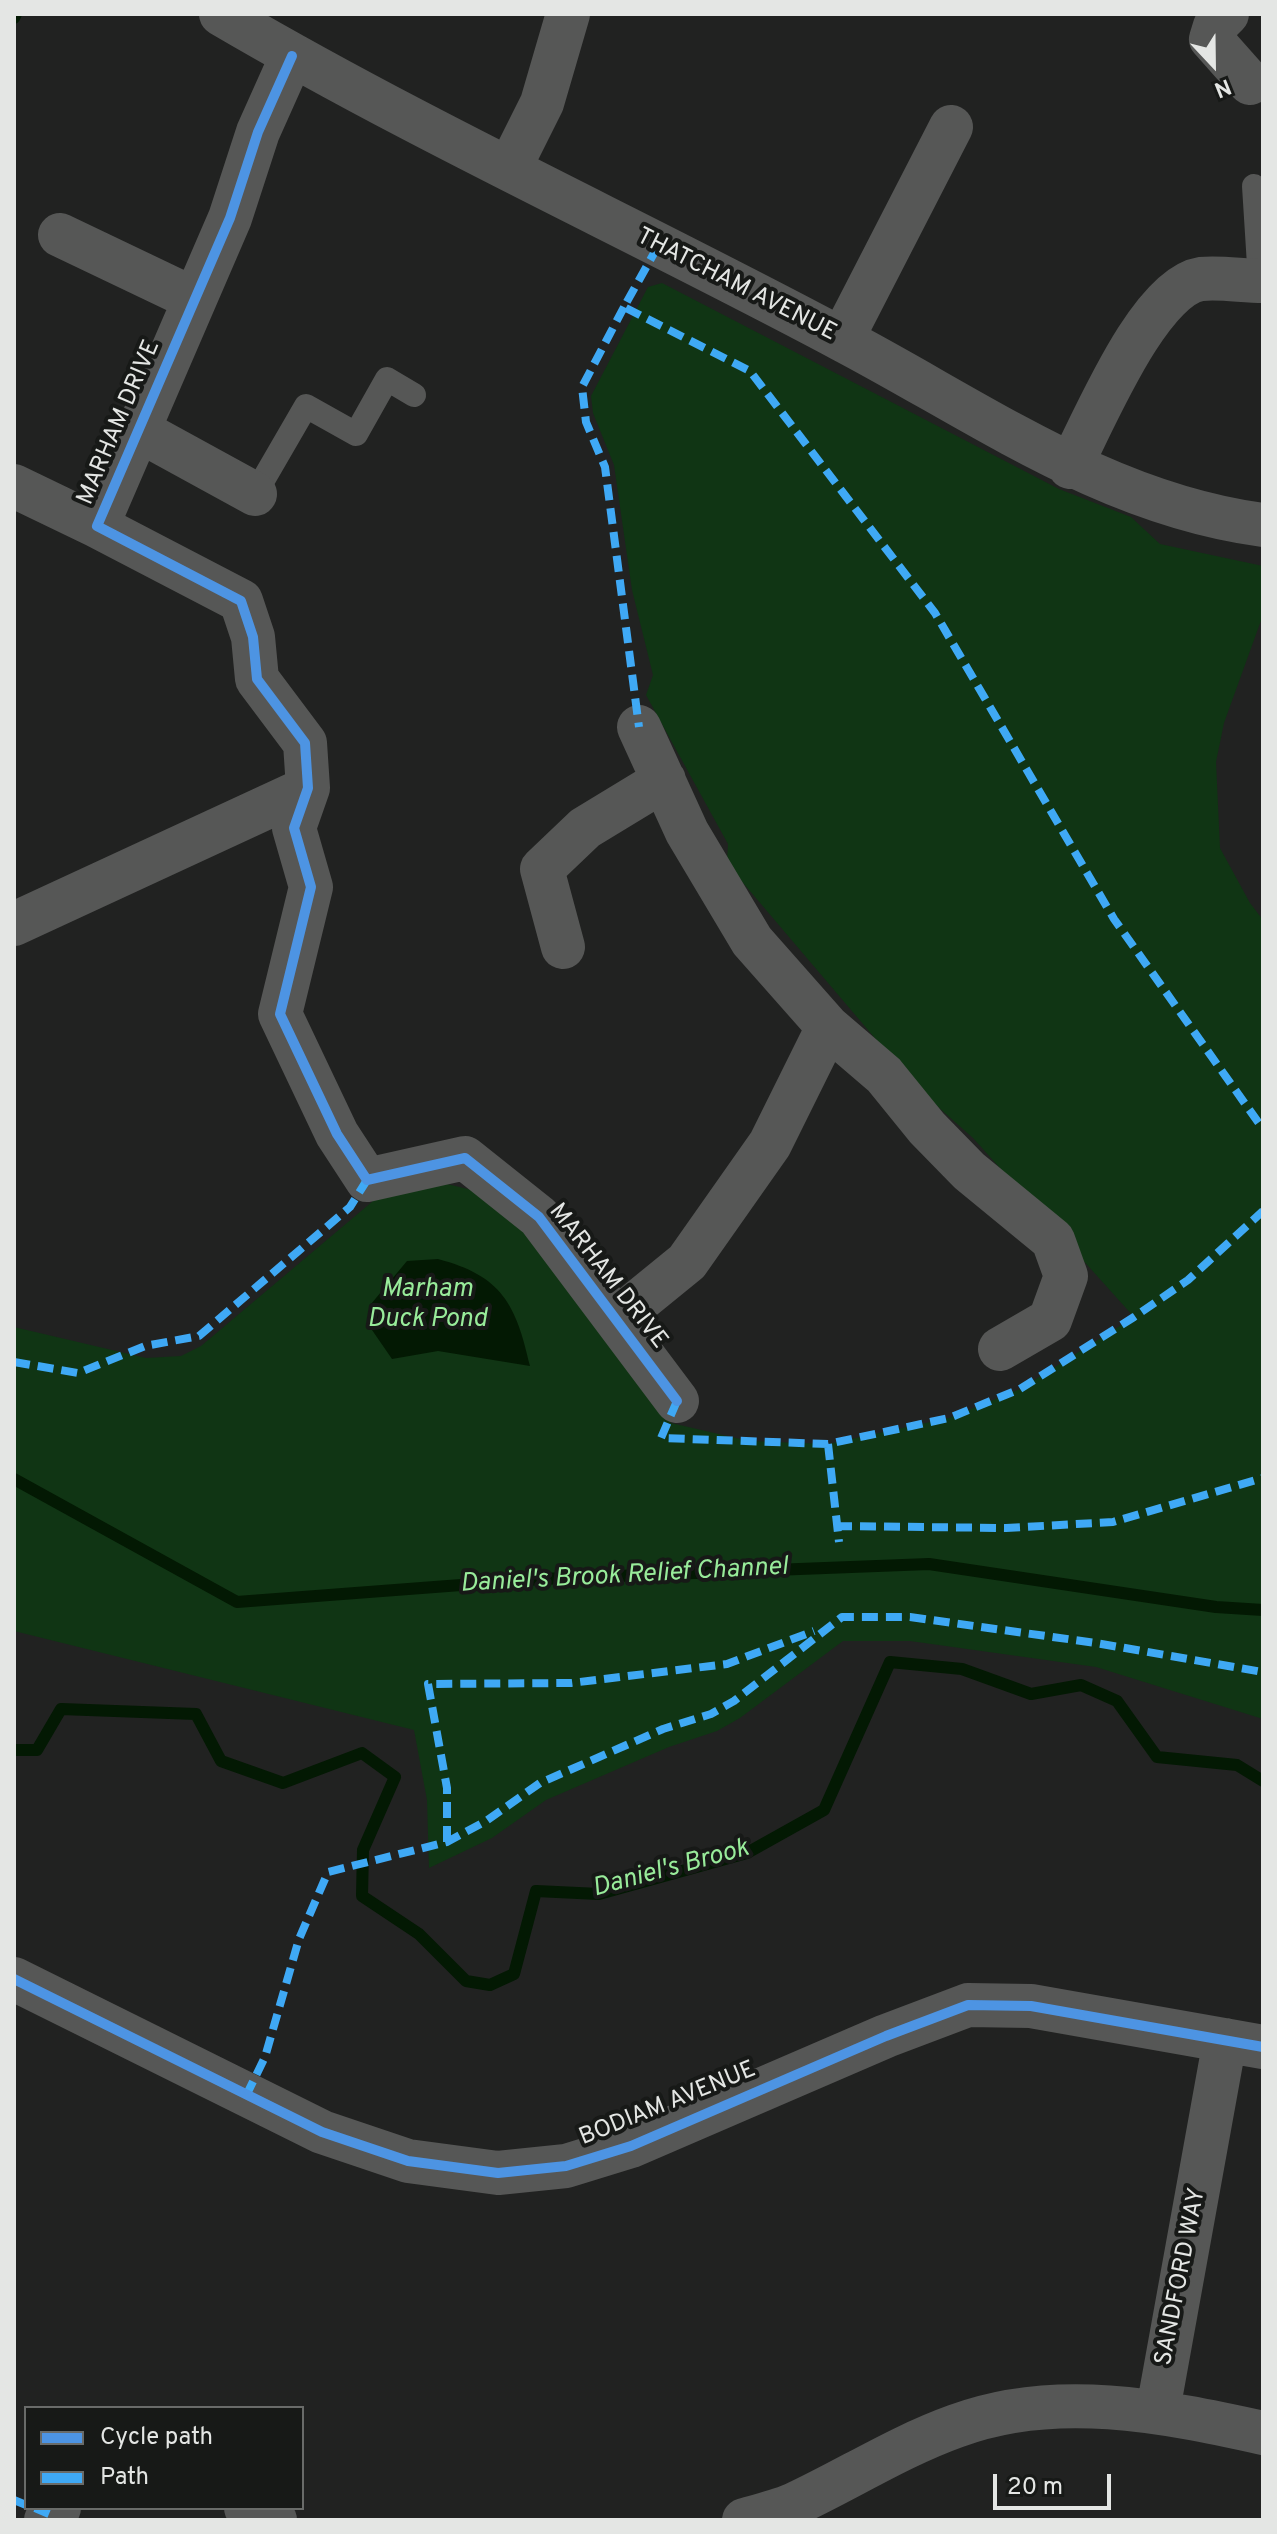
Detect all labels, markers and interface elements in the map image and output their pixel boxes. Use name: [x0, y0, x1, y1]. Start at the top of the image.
north arrow: [1173, 24, 1253, 104]
text: N: [1210, 71, 1235, 102]
street label: THATCHAM AVENUE: [631, 223, 841, 349]
street label: MARHAM DRIVE: [72, 336, 168, 510]
street label: MARHAM DRIVE: [541, 1199, 673, 1355]
water label: Marham Duck Pond: [367, 1275, 487, 1336]
water label: Daniel's Brook Relief Channel: [459, 1553, 789, 1601]
water label: Daniel's Brook: [589, 1834, 753, 1906]
street label: BODIAM AVENUE: [576, 2056, 760, 2154]
street label: SANDFORD WAY: [1151, 2186, 1213, 2368]
legend: [24, 2406, 304, 2510]
text: Cycle path: [100, 2423, 213, 2453]
scale bar: [997, 2458, 1115, 2508]
text: Path: [100, 2463, 149, 2493]
text: 20 m: [1007, 2473, 1063, 2503]

